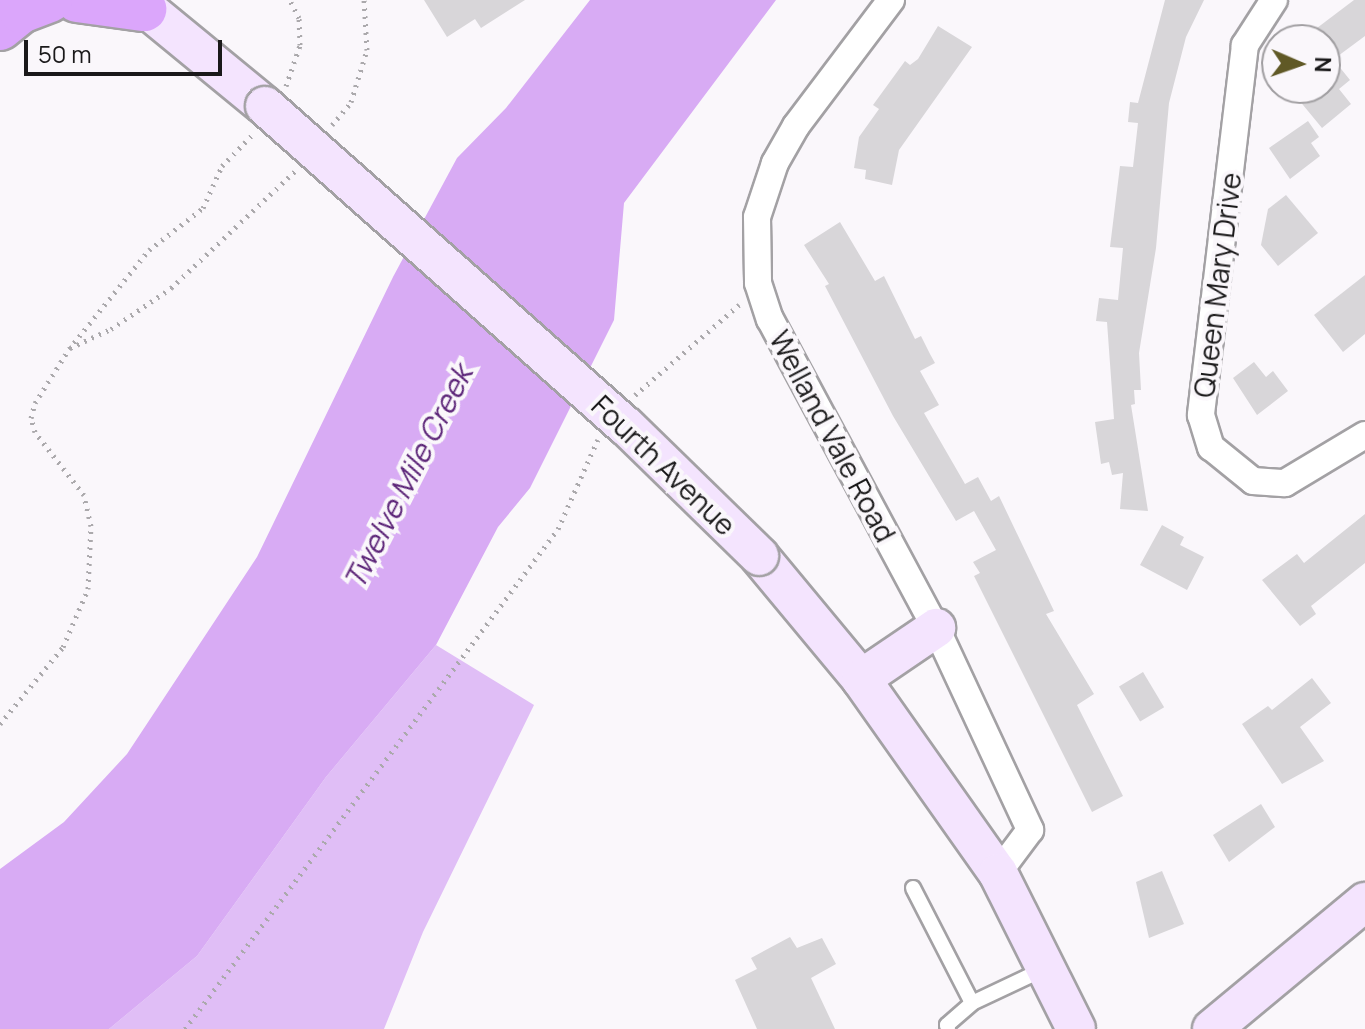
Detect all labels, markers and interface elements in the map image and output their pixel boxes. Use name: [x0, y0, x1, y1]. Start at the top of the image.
scale bar: [28, 24, 226, 74]
north arrow: [1261, 24, 1341, 104]
text: 50 m: [38, 37, 92, 70]
text: N: [1308, 56, 1338, 73]
street label: Queen Mary Drive: [1187, 171, 1247, 399]
street label: Welland Vale Road: [763, 325, 903, 547]
water label: Twelve Mile Creek: [336, 359, 480, 595]
street label: Fourth Avenue: [585, 388, 743, 542]

